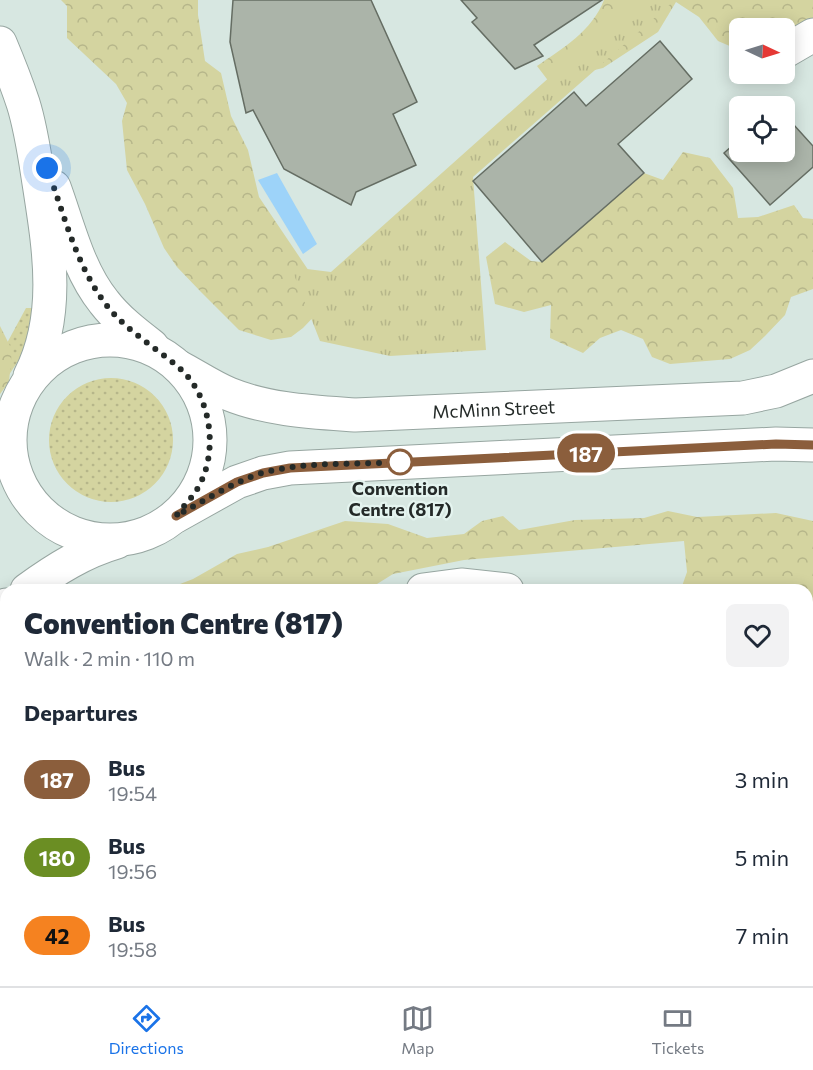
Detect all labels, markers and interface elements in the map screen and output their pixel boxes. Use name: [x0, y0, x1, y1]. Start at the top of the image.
north arrow: [729, 18, 795, 84]
map controls: [729, 18, 795, 162]
button: locate: [729, 96, 795, 162]
your location: [32, 153, 62, 183]
street label: McMinn Street: [432, 395, 556, 423]
line badge: 187: [552, 434, 620, 472]
text: 187: [569, 441, 603, 466]
marker: Convention Centre (817): [387, 449, 413, 475]
place label: Convention Centre (817): [348, 477, 452, 520]
button: heart: [726, 604, 789, 667]
text: Convention Centre (817): [24, 606, 343, 640]
text: Walk · 2 min · 110 m: [24, 646, 195, 670]
text: Departures: [24, 699, 138, 726]
text: Bus: [108, 754, 145, 781]
text: 3 min: [735, 766, 789, 793]
text: 187: [40, 767, 74, 792]
text: 19:54: [108, 781, 157, 805]
text: Bus: [108, 832, 145, 859]
text: 5 min: [735, 844, 789, 871]
text: 180: [39, 845, 75, 870]
text: 19:56: [108, 859, 157, 883]
text: Bus: [108, 910, 145, 937]
text: 7 min: [736, 922, 789, 949]
text: 42: [45, 923, 69, 948]
text: 19:58: [108, 937, 157, 961]
tab: Directions: [109, 1002, 184, 1057]
tab: Map: [401, 1002, 434, 1057]
tab: Tickets: [652, 1002, 704, 1057]

